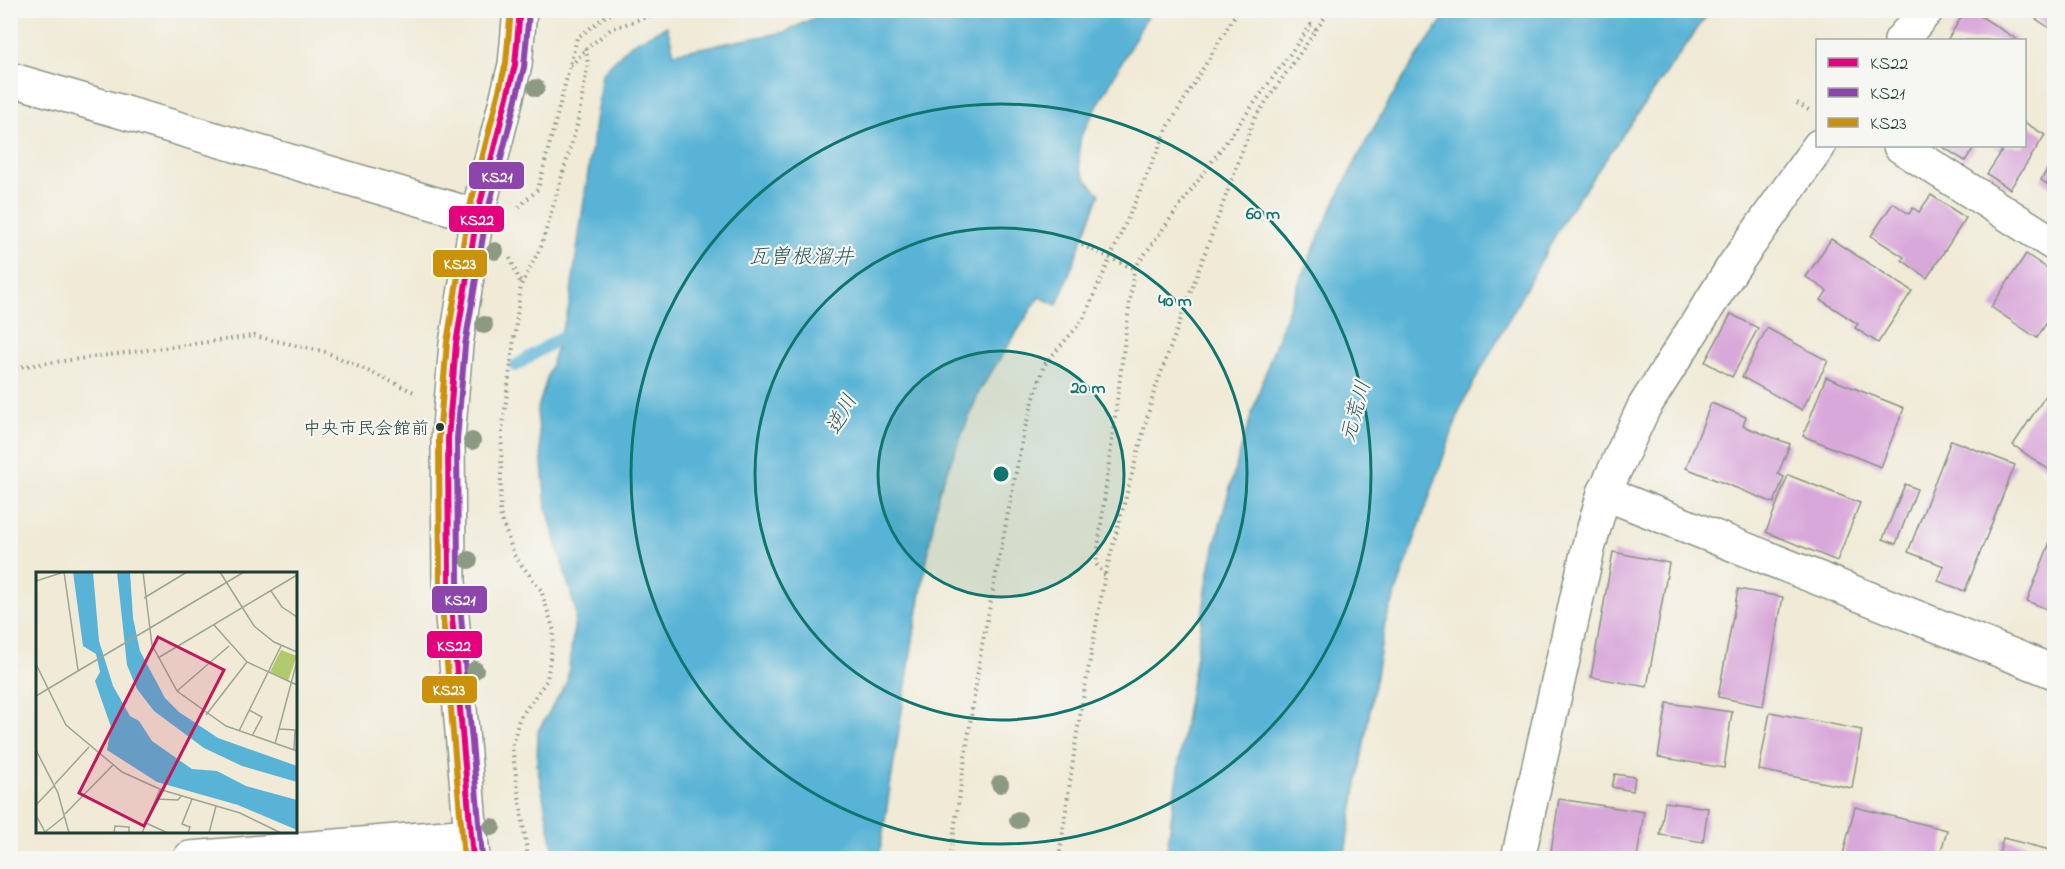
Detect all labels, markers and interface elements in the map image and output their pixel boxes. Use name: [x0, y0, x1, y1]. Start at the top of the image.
legend: [1816, 39, 2026, 147]
text: KS22: [1870, 52, 1908, 78]
text: KS21: [1870, 82, 1905, 108]
text: KS23: [1870, 112, 1907, 138]
line badge: KS21: [468, 161, 525, 190]
text: KS21: [481, 166, 513, 190]
text: 60 m: [1246, 202, 1280, 228]
line badge: KS22: [448, 205, 505, 233]
text: KS22: [460, 209, 494, 233]
water label: 瓦曽根溜井: [749, 243, 854, 273]
line badge: KS23: [432, 249, 488, 278]
text: KS23: [444, 253, 477, 277]
text: 40 m: [1158, 289, 1192, 315]
text: 20 m: [1069, 376, 1106, 402]
water label: 元荒川: [1334, 377, 1380, 446]
water label: 逆川: [820, 389, 866, 441]
place label: 中央市民会館前: [303, 417, 429, 443]
marker: 中央市民会館前: [434, 421, 446, 433]
centre of rings: [991, 464, 1011, 484]
inset map: [36, 572, 297, 833]
line badge: KS21: [431, 585, 488, 614]
text: KS21: [444, 589, 476, 613]
line badge: KS22: [426, 630, 483, 659]
text: KS22: [437, 635, 471, 659]
line badge: KS23: [421, 675, 478, 704]
text: KS23: [433, 679, 466, 703]

